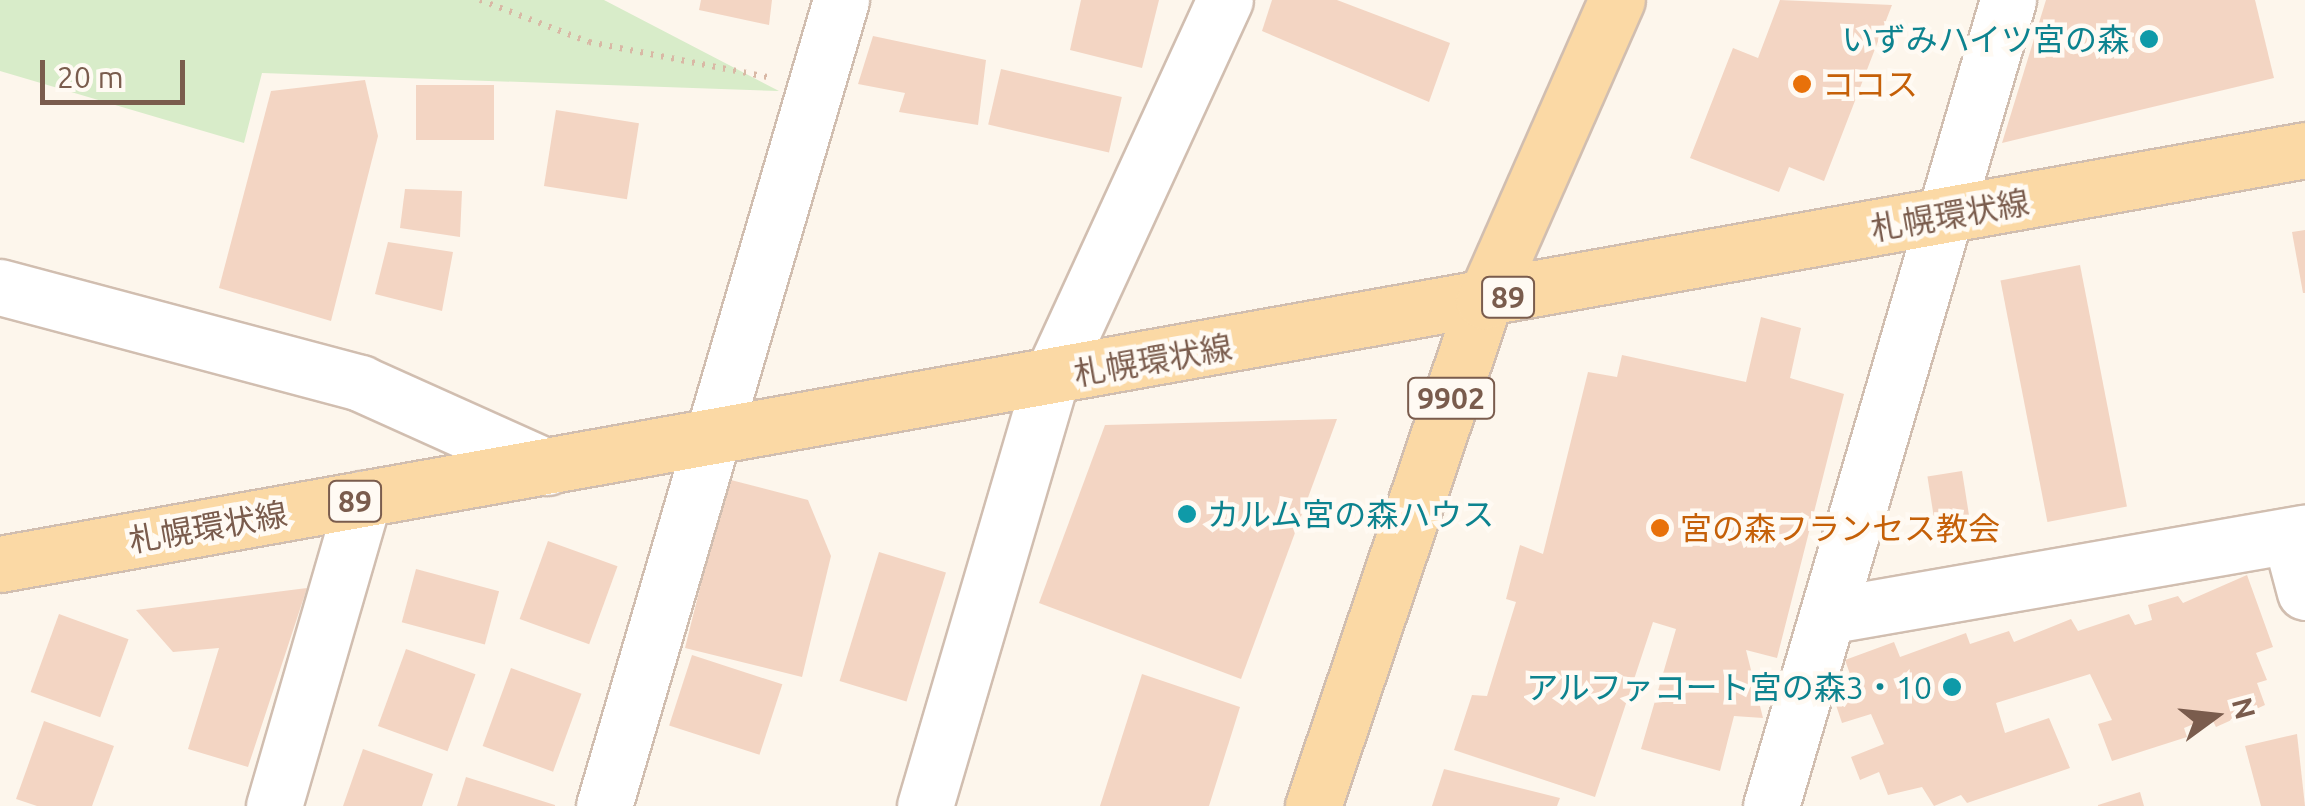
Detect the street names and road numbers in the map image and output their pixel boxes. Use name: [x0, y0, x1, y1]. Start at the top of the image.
street label: 札幌環状線: [1868, 182, 2032, 248]
road number: 89: [1480, 272, 1536, 322]
street label: 札幌環状線: [1071, 327, 1235, 393]
road number: 9902: [1406, 373, 1496, 423]
road number: 89: [328, 476, 382, 526]
street label: 札幌環状線: [126, 494, 290, 560]

